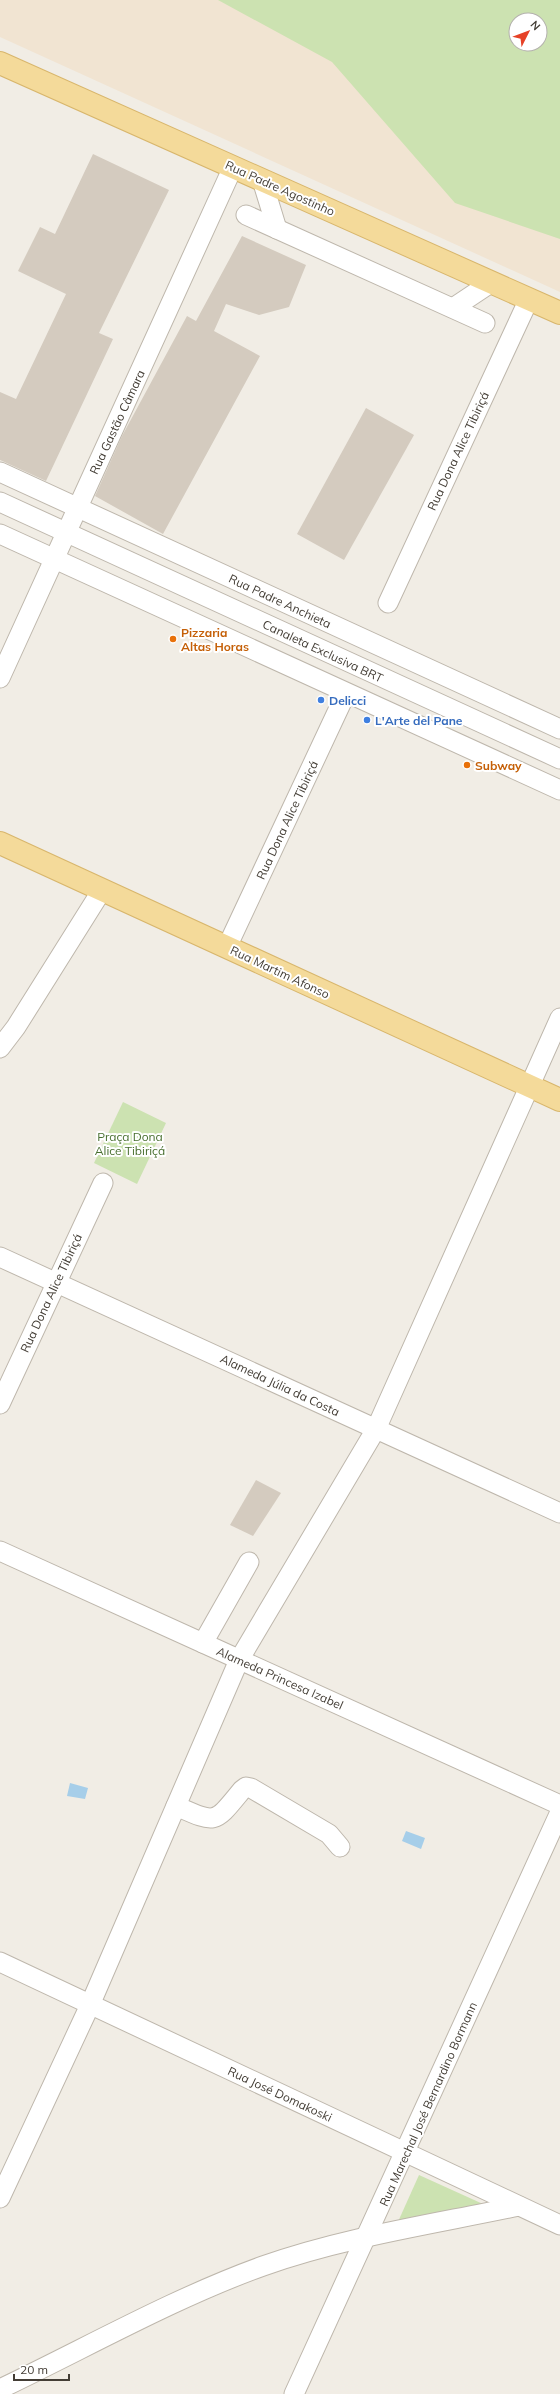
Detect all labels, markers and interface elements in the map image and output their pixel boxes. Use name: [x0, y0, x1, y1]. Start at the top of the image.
north arrow: [508, 12, 548, 52]
text: N: [527, 18, 543, 33]
street label: Rua Padre Agostinho: [223, 157, 337, 219]
street label: Rua Gastão Câmara: [86, 367, 148, 477]
street label: Rua Dona Alice Tibiriçá: [424, 389, 492, 513]
street label: Rua Padre Anchieta: [227, 571, 333, 631]
street label: Canaleta Exclusiva BRT: [260, 616, 386, 686]
place label: Pizzaria Altas Horas: [181, 625, 249, 654]
marker: Pizzaria Altas Horas: [168, 634, 178, 644]
place label: Delicci: [329, 693, 366, 708]
marker: Delicci: [316, 695, 326, 705]
place label: L'Arte del Pane: [375, 713, 463, 728]
marker: L'Arte del Pane: [362, 715, 372, 725]
street label: Rua Dona Alice Tibiriçá: [253, 758, 321, 882]
place label: Subway: [475, 758, 522, 773]
marker: Subway: [462, 760, 472, 770]
street label: Rua Martim Afonso: [228, 942, 332, 1002]
park label: Praça Dona Alice Tibiriçá: [95, 1129, 165, 1158]
street label: Rua Dona Alice Tibiriçá: [17, 1231, 85, 1355]
street label: Alameda Júlia da Costa: [218, 1351, 342, 1419]
street label: Alameda Princesa Izabel: [214, 1643, 346, 1713]
street label: Rua Marechal José Bernardino Bormann: [376, 1999, 480, 2209]
street label: Rua José Domakoski: [225, 2063, 335, 2125]
scale bar: [14, 2356, 69, 2382]
text: 20 m: [20, 2362, 48, 2377]

